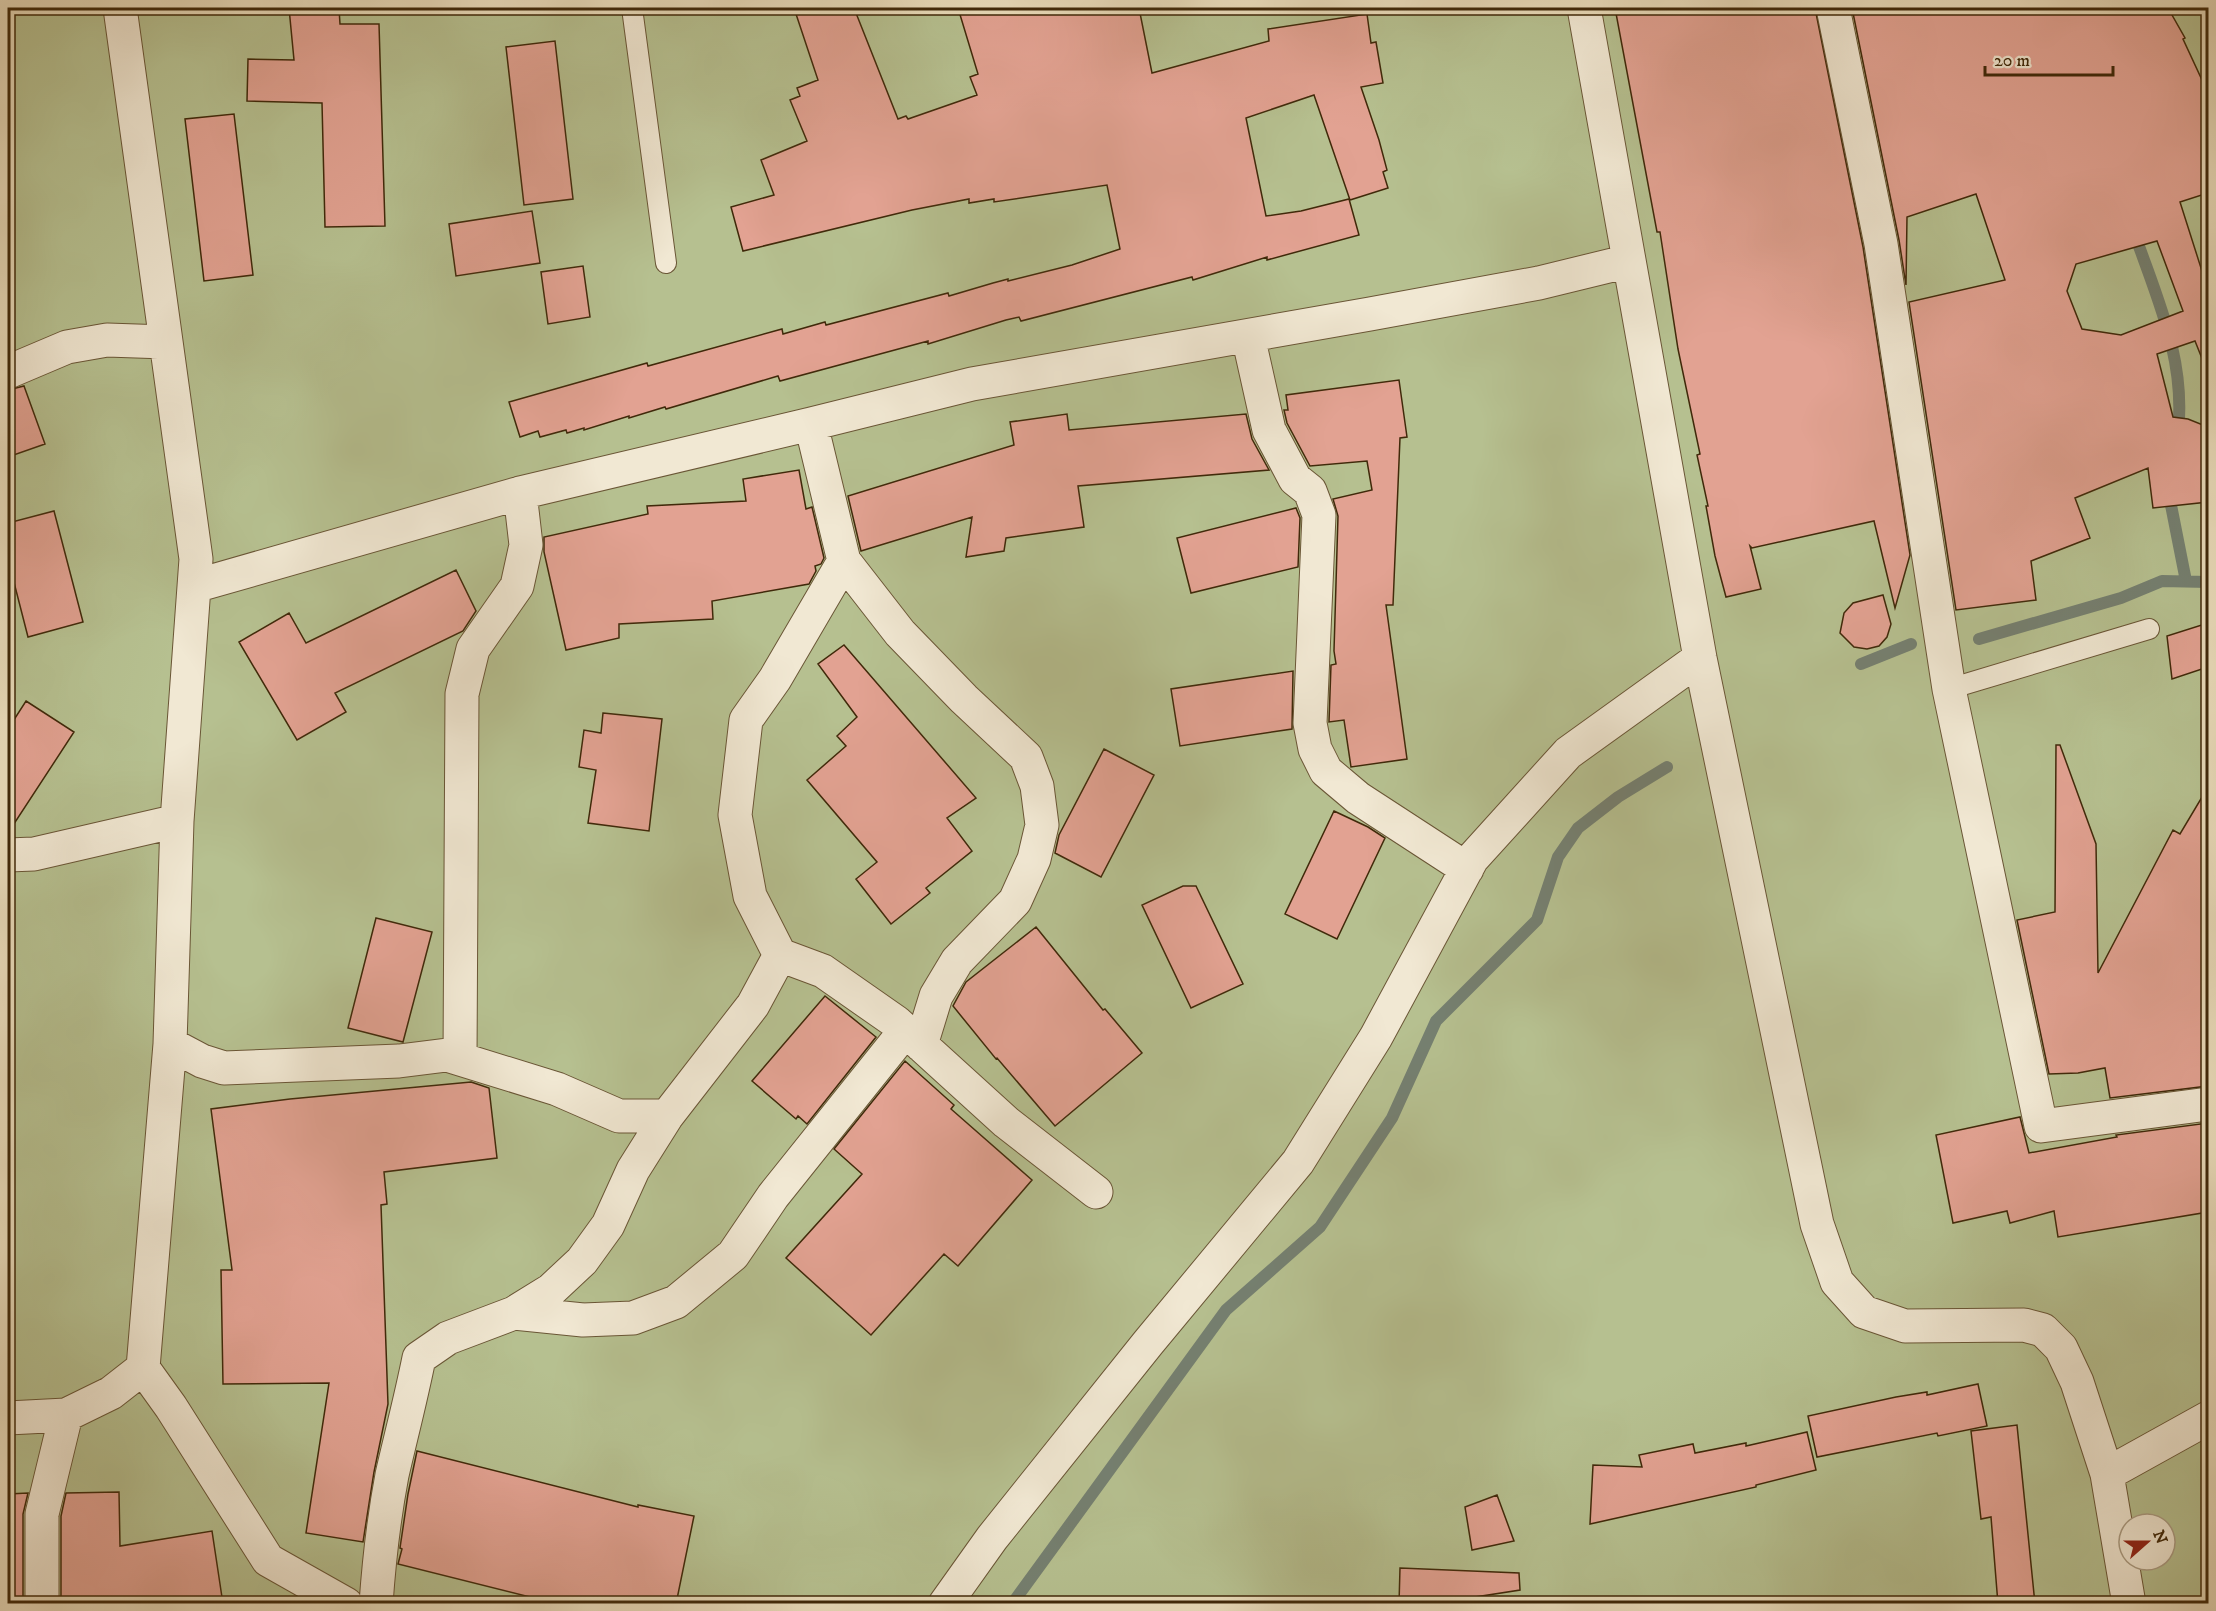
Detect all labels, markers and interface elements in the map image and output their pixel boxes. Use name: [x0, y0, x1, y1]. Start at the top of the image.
scale bar: [1985, 39, 2112, 77]
text: 20 m: [1994, 50, 2030, 72]
north arrow: [2117, 1512, 2177, 1572]
text: N: [2148, 1527, 2172, 1547]

